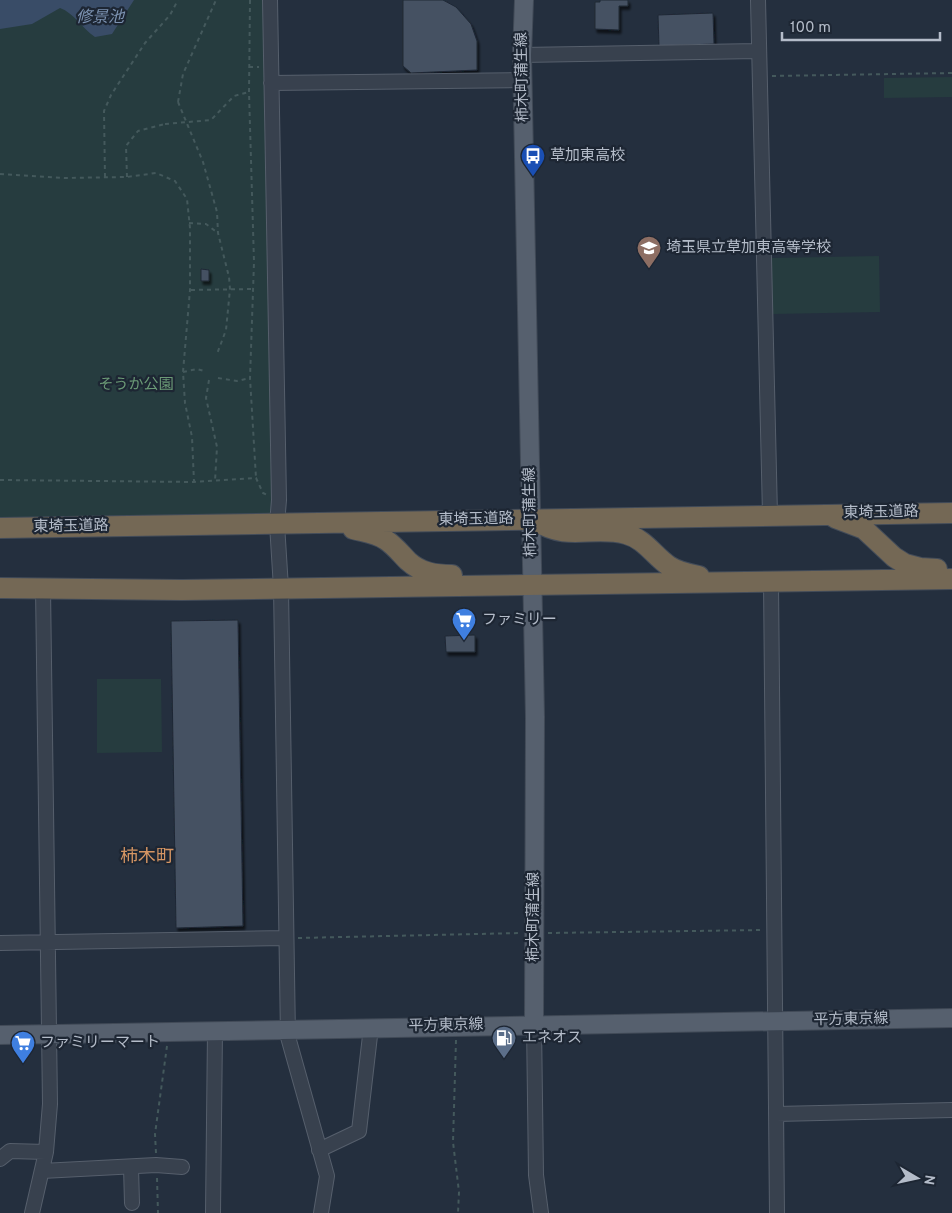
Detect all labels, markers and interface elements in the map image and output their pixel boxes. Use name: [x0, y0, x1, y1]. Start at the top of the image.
water label: 修景池: [76, 8, 126, 28]
scale bar: [782, 10, 940, 42]
text: 100 m: [790, 19, 831, 38]
street label: 柿木町蒲生線: [513, 32, 533, 122]
bus stop icon: 草加東高校: [520, 143, 546, 177]
place label: 草加東高校: [550, 147, 625, 166]
school or university icon: 埼玉県立草加東高等学校: [636, 235, 662, 269]
place label: 埼玉県立草加東高等学校: [666, 239, 831, 258]
park label: そうか公園: [98, 376, 174, 395]
street label: 柿木町蒲生線: [521, 467, 541, 557]
street label: 東埼玉道路: [843, 503, 919, 523]
street label: 東埼玉道路: [438, 510, 514, 530]
street label: 東埼玉道路: [33, 517, 109, 537]
supermarket icon: ファミリー: [451, 607, 477, 641]
place label: ファミリー: [482, 611, 557, 630]
district label: 柿木町: [120, 846, 174, 869]
street label: 柿木町蒲生線: [525, 872, 544, 962]
street label: 平方東京線: [813, 1010, 889, 1030]
street label: 平方東京線: [408, 1016, 484, 1036]
fuel station icon: エネオス: [491, 1025, 517, 1059]
place label: エネオス: [522, 1029, 582, 1048]
supermarket icon: ファミリーマート: [10, 1030, 36, 1064]
place label: ファミリーマート: [40, 1034, 160, 1053]
north arrow: [892, 1153, 942, 1203]
text: N: [919, 1173, 938, 1186]

